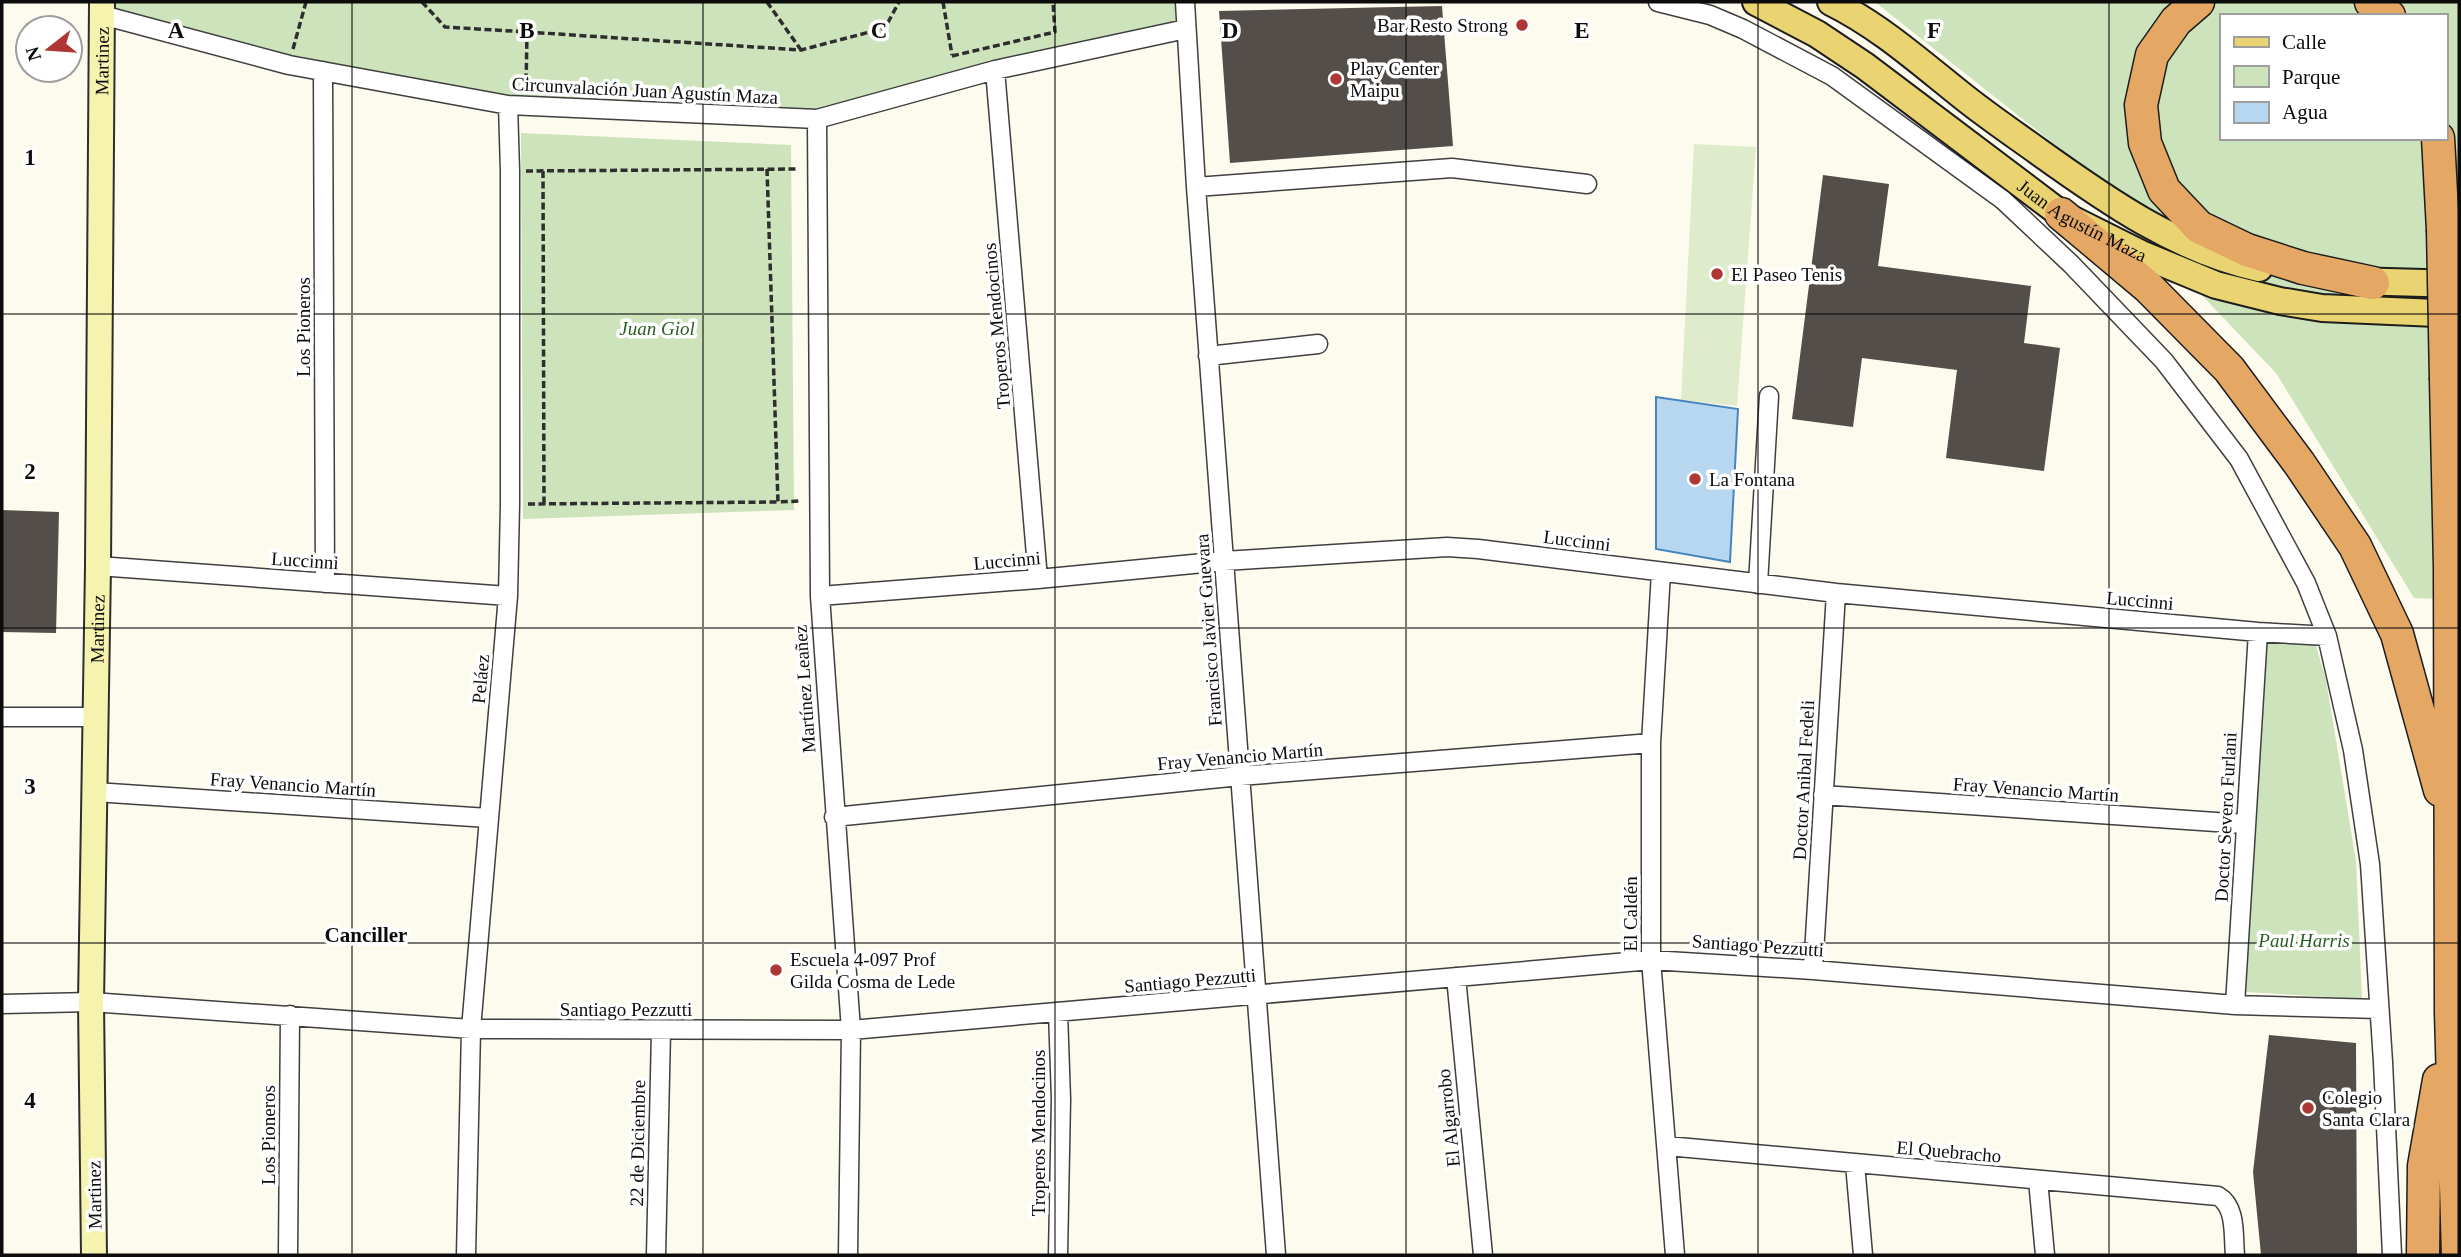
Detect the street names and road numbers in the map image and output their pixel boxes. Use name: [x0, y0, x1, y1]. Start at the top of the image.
street label: Martinez: [91, 27, 113, 95]
street label: Circunvalación Juan Agustín Maza: [511, 73, 779, 108]
street label: Juan Agustín Maza: [2014, 175, 2150, 266]
street label: Troperos Mendocinos: [979, 242, 1014, 410]
street label: Los Pioneros: [293, 277, 314, 377]
street label: Luccinni: [1542, 526, 1612, 555]
street label: Francisco Javier Guevara: [1191, 532, 1226, 727]
street label: Luccinni: [972, 547, 1042, 574]
street label: Luccinni: [271, 548, 339, 573]
street label: Luccinni: [2105, 587, 2175, 614]
street label: Martinez: [86, 595, 109, 664]
street label: Martínez Leañez: [790, 624, 819, 754]
street label: Peláez: [468, 653, 493, 705]
street label: Doctor Anibal Fedeli: [1789, 699, 1818, 861]
street label: Doctor Severo Furlani: [2211, 732, 2240, 902]
street label: Fray Venancio Martín: [1156, 739, 1324, 774]
street label: Fray Venancio Martín: [209, 768, 377, 801]
street label: Fray Venancio Martín: [1952, 773, 2120, 806]
street label: El Caldén: [1620, 876, 1641, 952]
street label: Santiago Pezzutti: [1691, 930, 1825, 961]
street label: Santiago Pezzutti: [1123, 964, 1257, 997]
street label: Santiago Pezzutti: [560, 999, 692, 1020]
street label: Troperos Mendocinos: [1028, 1050, 1049, 1216]
street label: El Algarrobo: [1433, 1068, 1464, 1168]
street label: 22 de Diciembre: [626, 1080, 649, 1206]
street label: Los Pioneros: [258, 1085, 279, 1185]
street label: El Quebracho: [1896, 1136, 2002, 1167]
street label: Martinez: [83, 1161, 106, 1229]

